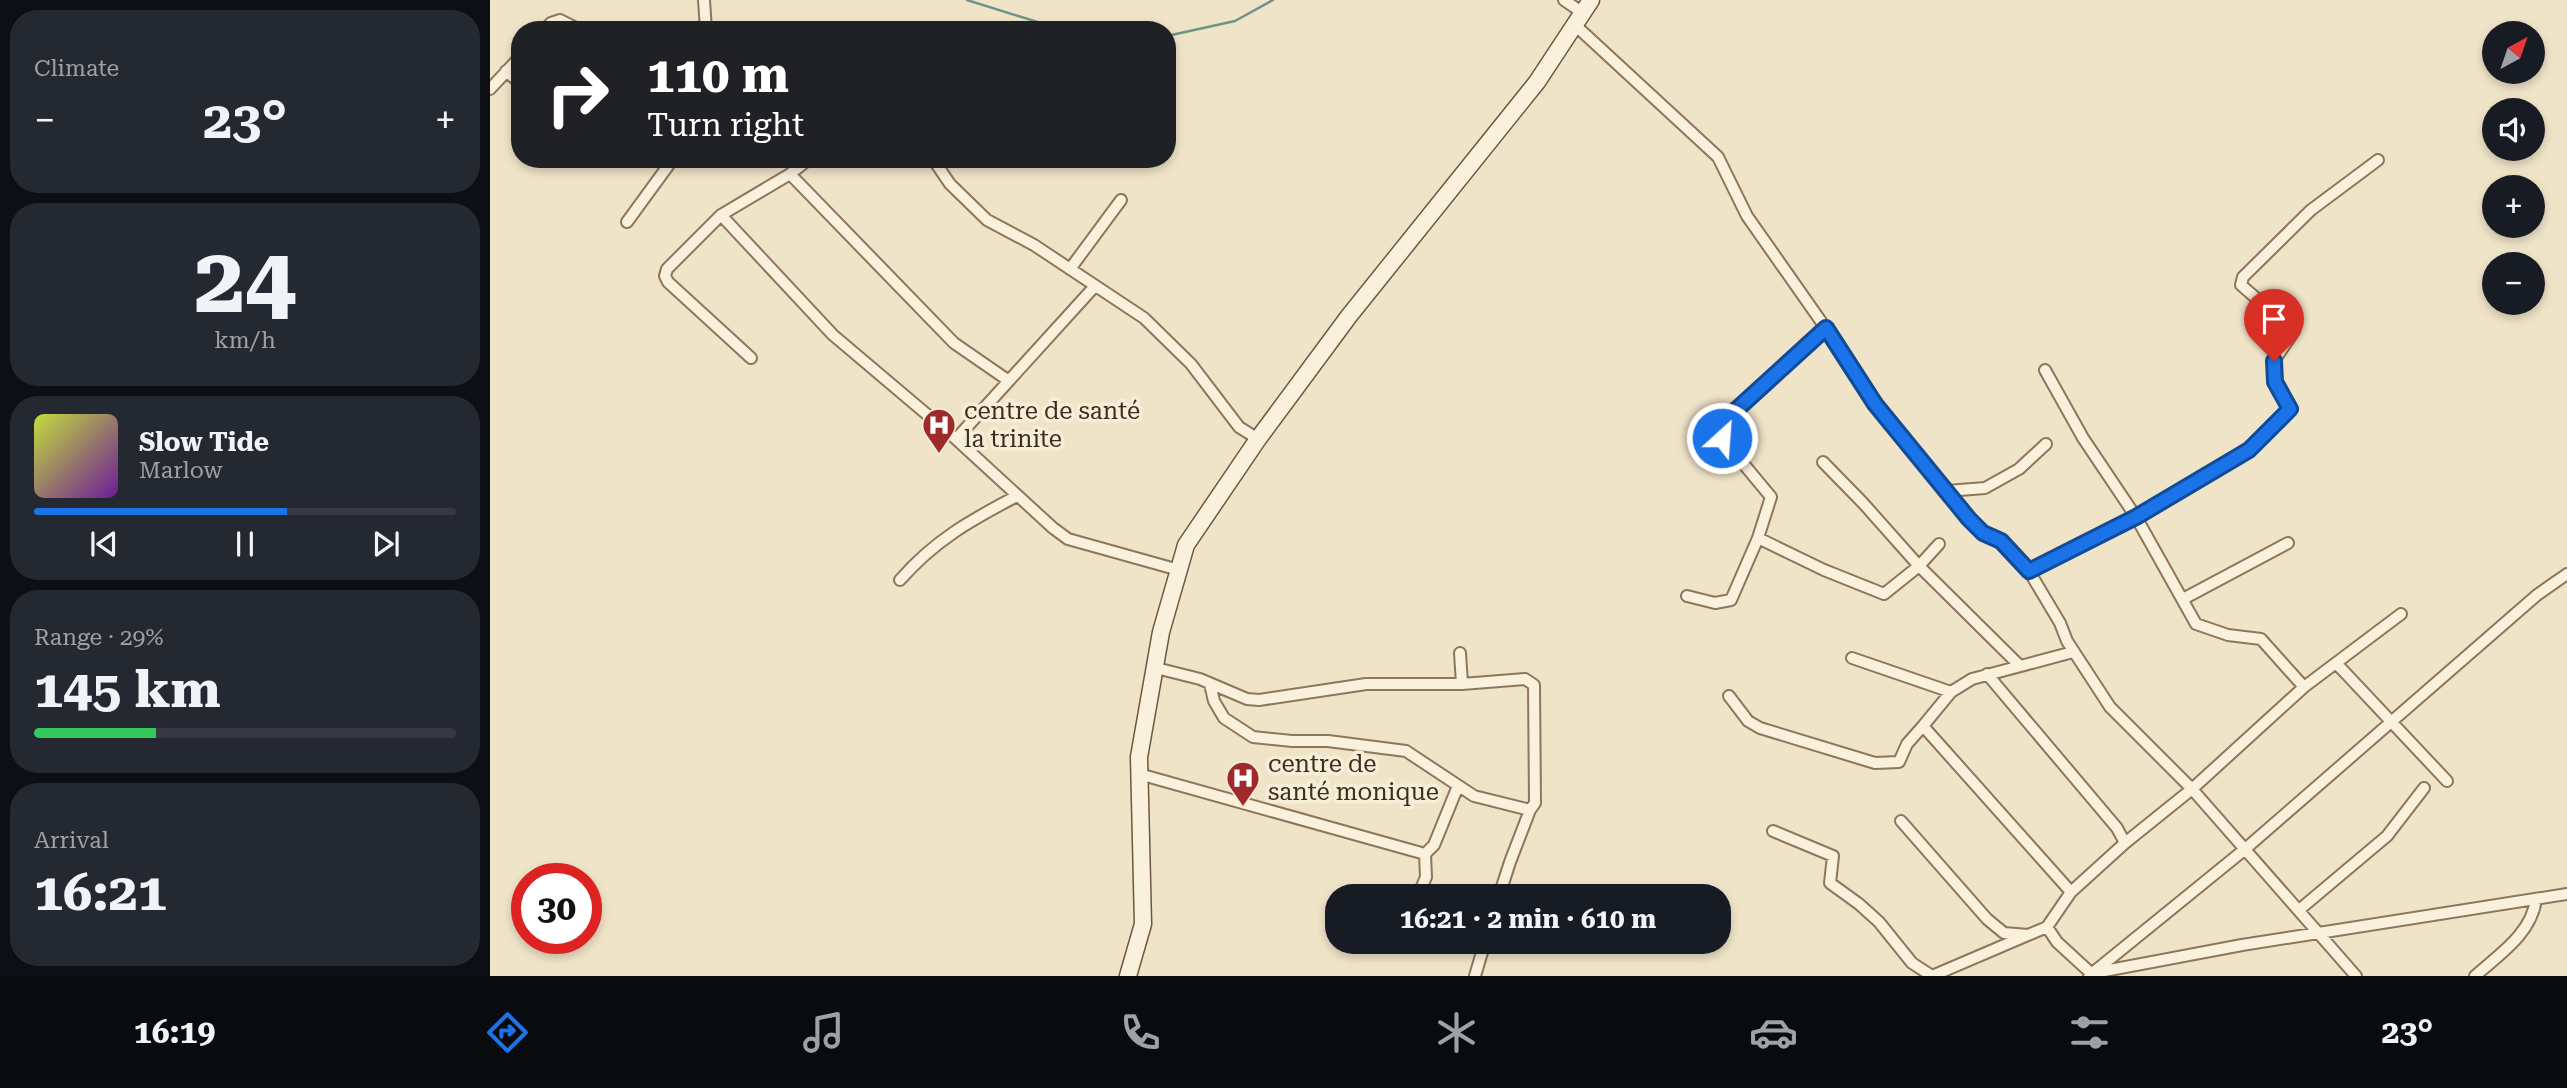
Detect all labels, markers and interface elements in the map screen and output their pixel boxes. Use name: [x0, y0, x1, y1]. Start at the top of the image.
north arrow: [2482, 21, 2544, 84]
map controls: [2482, 21, 2545, 315]
text: 110 m: [647, 47, 789, 104]
icon: right: [532, 49, 623, 140]
text: Climate: [34, 55, 119, 82]
text: 23°: [203, 90, 287, 151]
text: −: [34, 98, 55, 142]
text: +: [435, 98, 456, 142]
button: sound: [2482, 98, 2545, 161]
text: Turn right: [647, 106, 804, 144]
button: +: [2482, 175, 2545, 238]
text: 24: [194, 228, 296, 334]
button: −: [2482, 252, 2545, 315]
pin: [2244, 289, 2304, 361]
icon: arrive: [2255, 300, 2293, 338]
text: km/h: [214, 327, 276, 354]
place label: centre de santé la trinite: [964, 397, 1140, 453]
position arrow: [1685, 401, 1759, 475]
hospital icon: centre de santé la trinite: [920, 406, 958, 455]
text: Slow Tide: [139, 427, 269, 457]
text: Marlow: [139, 457, 222, 484]
icon: previous: [85, 525, 123, 563]
icon: pause: [226, 525, 264, 563]
icon: next: [367, 525, 405, 563]
text: Range · 29%: [34, 624, 163, 651]
text: 145 km: [34, 659, 221, 720]
place label: centre de santé monique: [1268, 750, 1439, 806]
hospital icon: centre de santé monique: [1224, 759, 1262, 808]
text: Arrival: [34, 827, 109, 854]
text: 16:21: [34, 862, 167, 923]
speed limit sign: 30: [511, 863, 602, 954]
text: 16:21 · 2 min · 610 m: [1400, 904, 1656, 934]
icon: directions: [483, 1008, 532, 1057]
icon: music: [799, 1008, 848, 1057]
icon: phone: [1116, 1008, 1165, 1057]
icon: climate: [1432, 1008, 1481, 1057]
icon: car: [1749, 1008, 1798, 1057]
icon: filters: [2065, 1008, 2114, 1057]
text: 16:19: [134, 1013, 215, 1051]
text: 23°: [2381, 1013, 2433, 1051]

